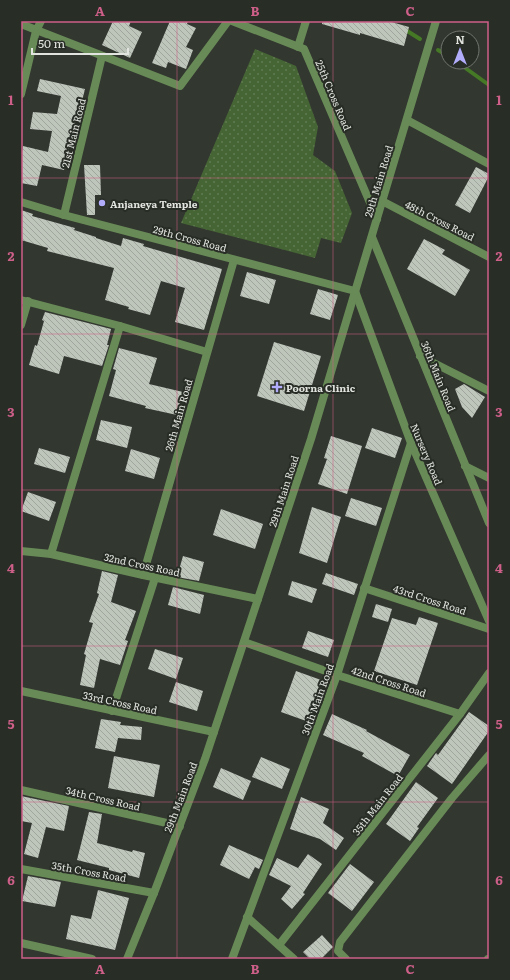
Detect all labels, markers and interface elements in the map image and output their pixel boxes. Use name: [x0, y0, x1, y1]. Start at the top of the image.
text: A: [95, 1, 105, 20]
text: B: [251, 1, 260, 20]
text: C: [405, 1, 415, 20]
scale bar: [32, 30, 128, 56]
north arrow: [440, 30, 480, 70]
text: N: [455, 31, 465, 47]
text: 50 m: [38, 34, 65, 52]
street label: 25th Cross Road: [312, 57, 356, 133]
text: 1: [8, 90, 14, 109]
text: 1: [496, 90, 502, 109]
street label: 21st Main Road: [57, 97, 89, 169]
street label: 29th Main Road: [360, 143, 396, 219]
place label: Anjaneya Temple: [110, 196, 198, 211]
street label: 48th Cross Road: [403, 196, 477, 244]
marker: Anjaneya Temple: [97, 198, 107, 208]
street label: 29th Cross Road: [152, 221, 228, 255]
text: 2: [8, 246, 15, 265]
text: 2: [496, 246, 503, 265]
street label: 36th Main Road: [418, 338, 460, 414]
street label: 26th Main Road: [161, 377, 195, 453]
place label: Poorna Clinic: [286, 380, 356, 395]
marker: Poorna Clinic: [271, 381, 283, 393]
text: 3: [7, 402, 15, 421]
text: 3: [495, 402, 503, 421]
street label: Nursery Road: [407, 421, 447, 487]
street label: 29th Main Road: [264, 453, 302, 529]
street label: 32nd Cross Road: [103, 549, 181, 579]
text: 4: [7, 558, 15, 577]
text: 4: [495, 558, 503, 577]
street label: 43rd Cross Road: [391, 580, 469, 618]
street label: 30th Main Road: [297, 661, 337, 737]
street label: 42nd Cross Road: [350, 662, 428, 700]
street label: 33rd Cross Road: [81, 687, 159, 717]
text: 5: [7, 714, 15, 733]
text: 5: [495, 714, 503, 733]
street label: 29th Main Road: [160, 760, 200, 834]
street label: 35th Main Road: [348, 770, 406, 838]
street label: 34th Cross Road: [64, 782, 142, 814]
street label: 35th Cross Road: [50, 857, 128, 885]
text: 6: [7, 870, 15, 889]
text: 6: [495, 870, 503, 889]
text: A: [95, 959, 105, 978]
text: B: [251, 959, 260, 978]
text: C: [405, 959, 415, 978]

